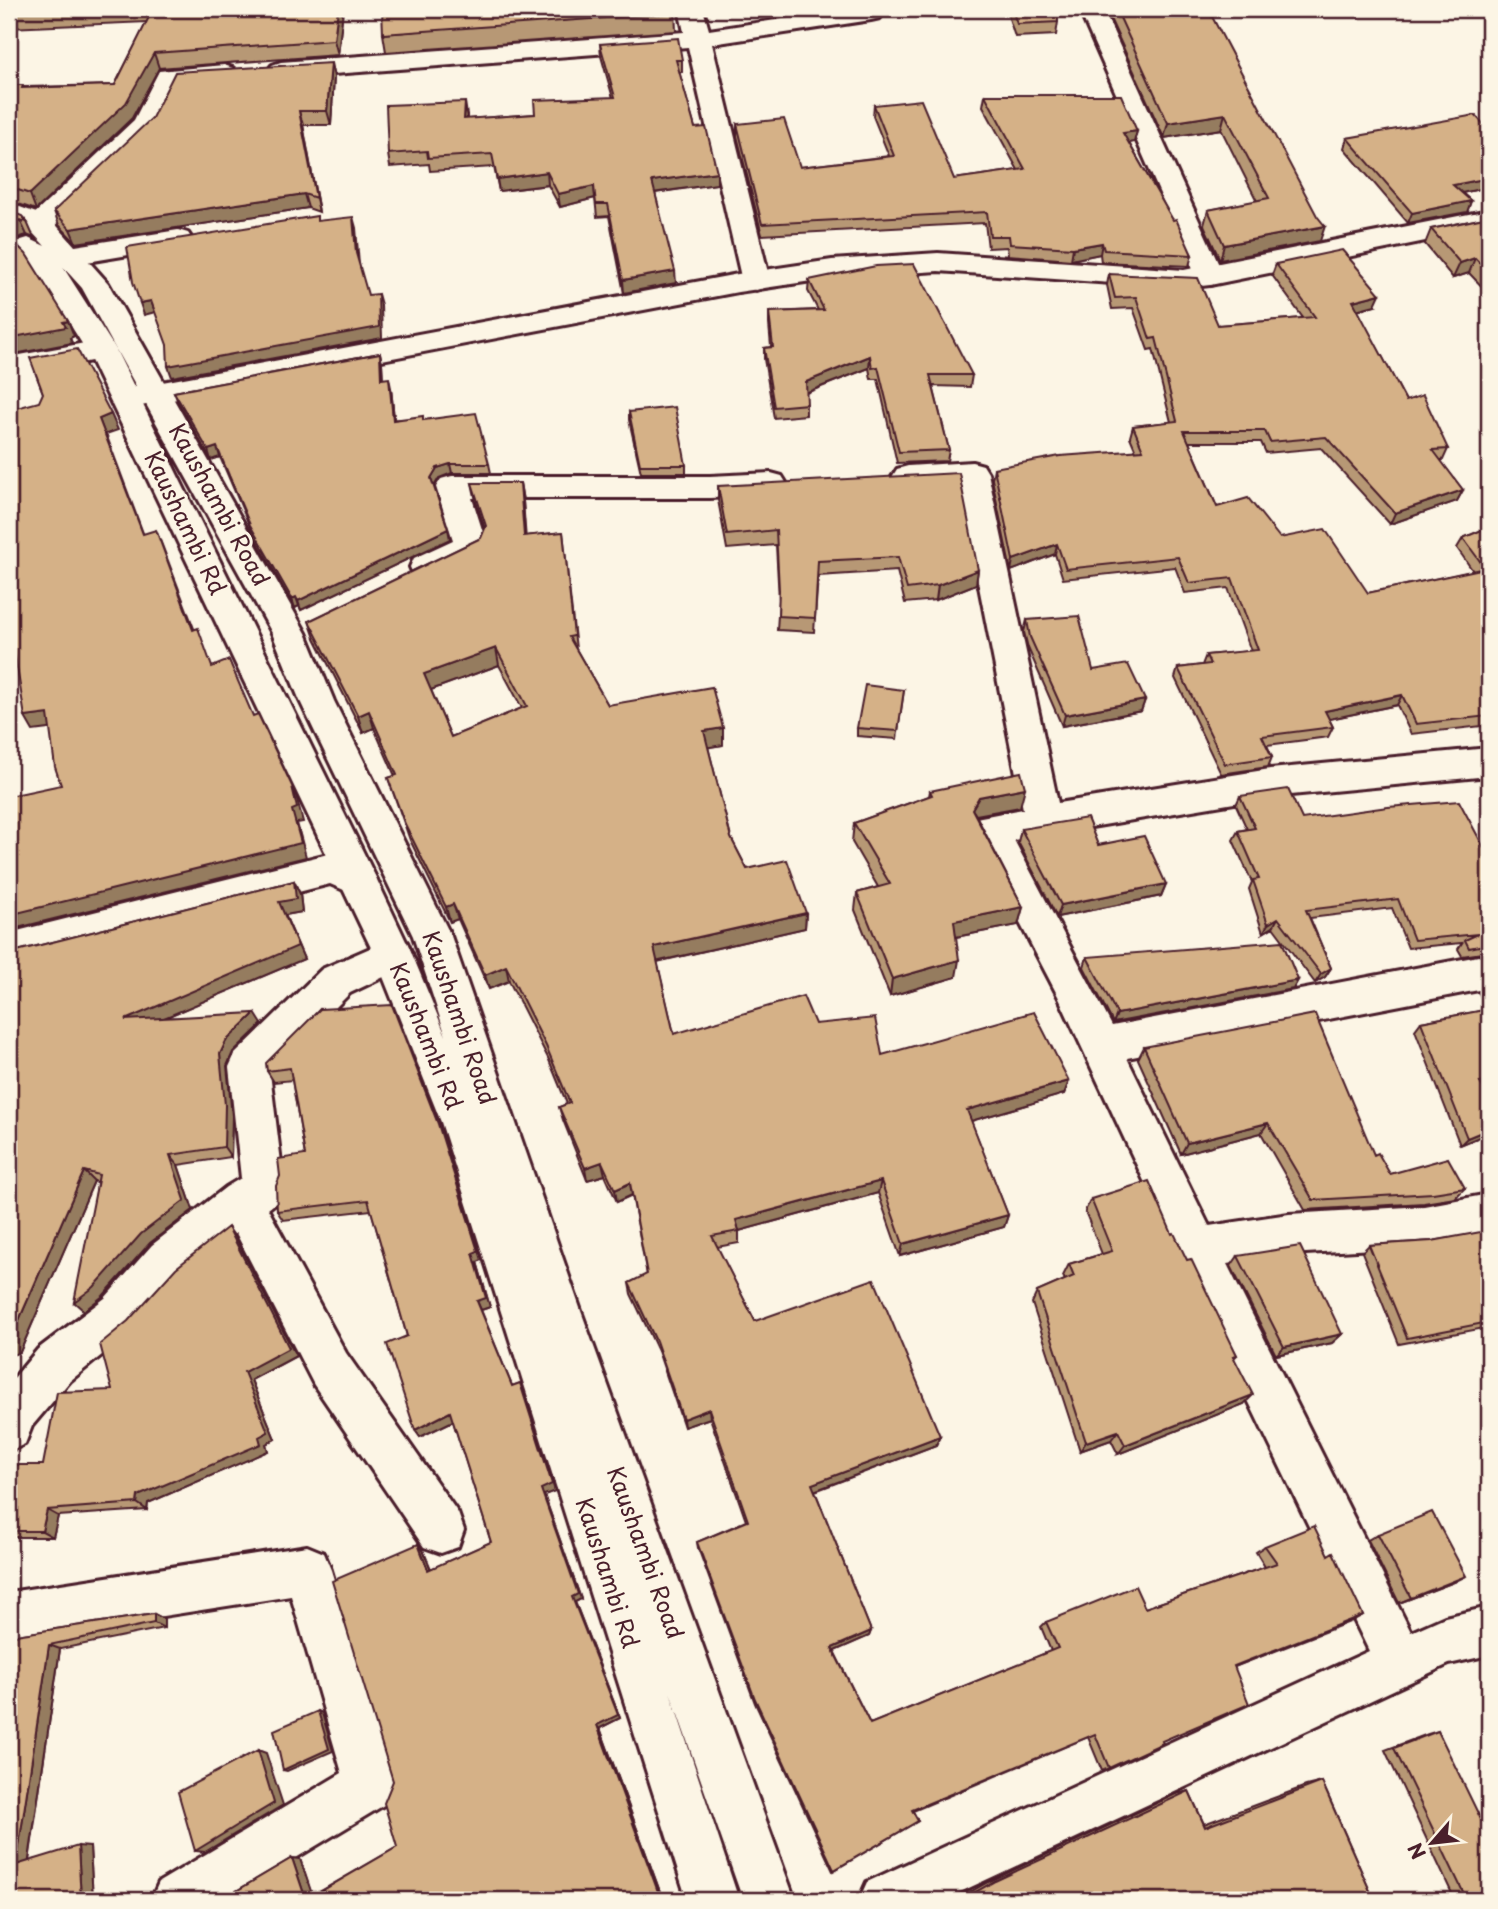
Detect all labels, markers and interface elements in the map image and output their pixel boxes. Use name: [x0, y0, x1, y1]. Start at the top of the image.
street label: Kaushambi Road: [161, 416, 280, 592]
street label: Kaushambi Rd: [136, 445, 236, 600]
street label: Kaushambi Road: [414, 926, 507, 1109]
street label: Kaushambi Rd: [382, 957, 473, 1114]
street label: Kaushambi Road: [599, 1461, 694, 1644]
street label: Kaushambi Rd: [568, 1493, 649, 1652]
north arrow: [1396, 1808, 1466, 1878]
text: N: [1400, 1838, 1432, 1865]

